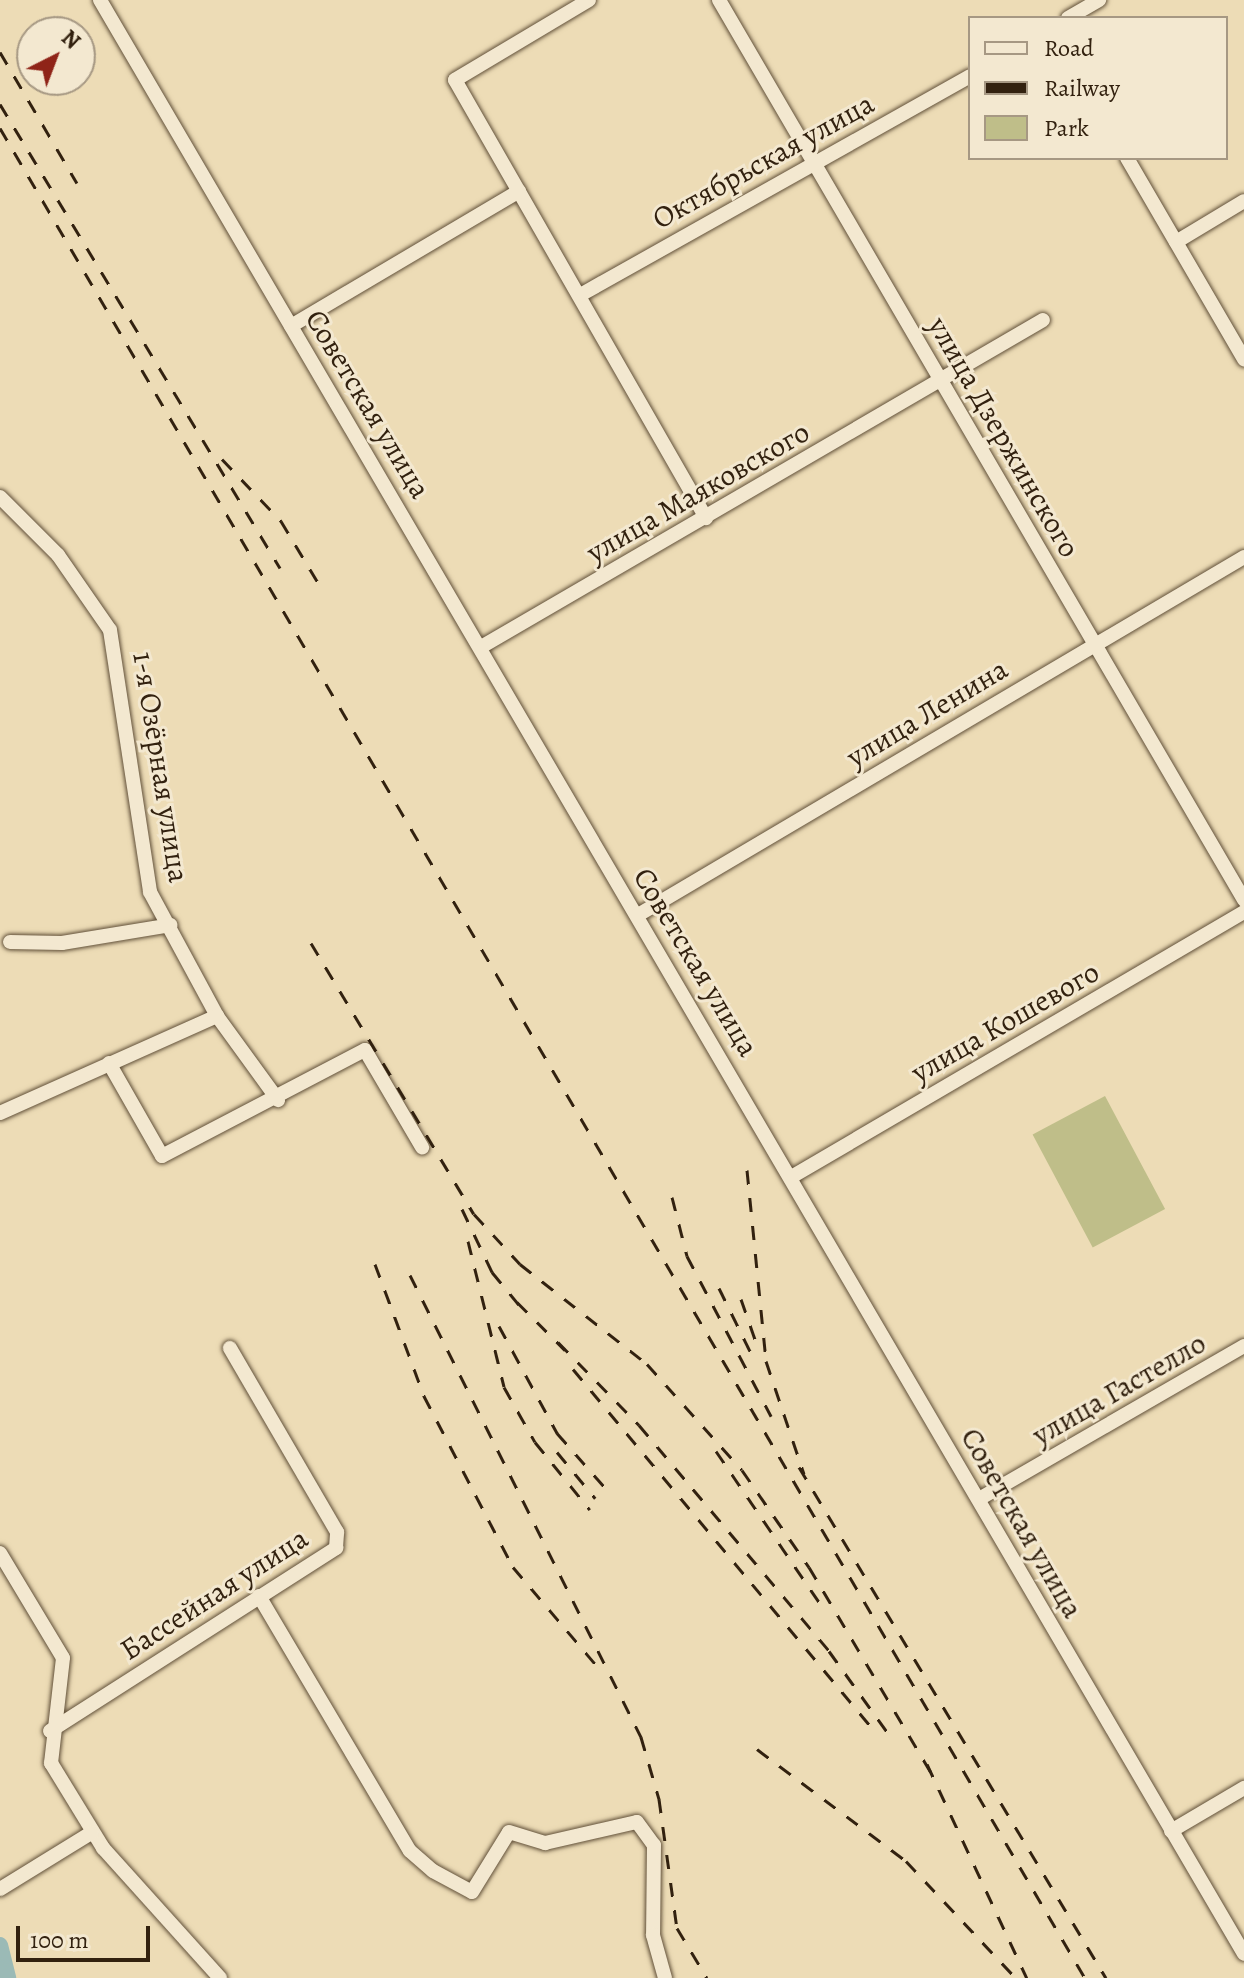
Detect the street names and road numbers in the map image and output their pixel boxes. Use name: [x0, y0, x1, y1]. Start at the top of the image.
street label: Октябрьская улица: [646, 85, 880, 237]
street label: Советская улица: [298, 303, 438, 505]
street label: улица Дзержинского: [920, 310, 1088, 564]
street label: улица Маяковского: [580, 414, 816, 570]
street label: 1-я Озёрная улица: [125, 649, 197, 885]
street label: улица Ленина: [840, 651, 1014, 775]
street label: Советская улица: [626, 861, 766, 1063]
street label: улица Кошевого: [905, 954, 1105, 1090]
street label: улица Гастелло: [1026, 1325, 1212, 1453]
street label: Советская улица: [953, 1422, 1091, 1624]
street label: Бассейная улица: [113, 1520, 315, 1668]

